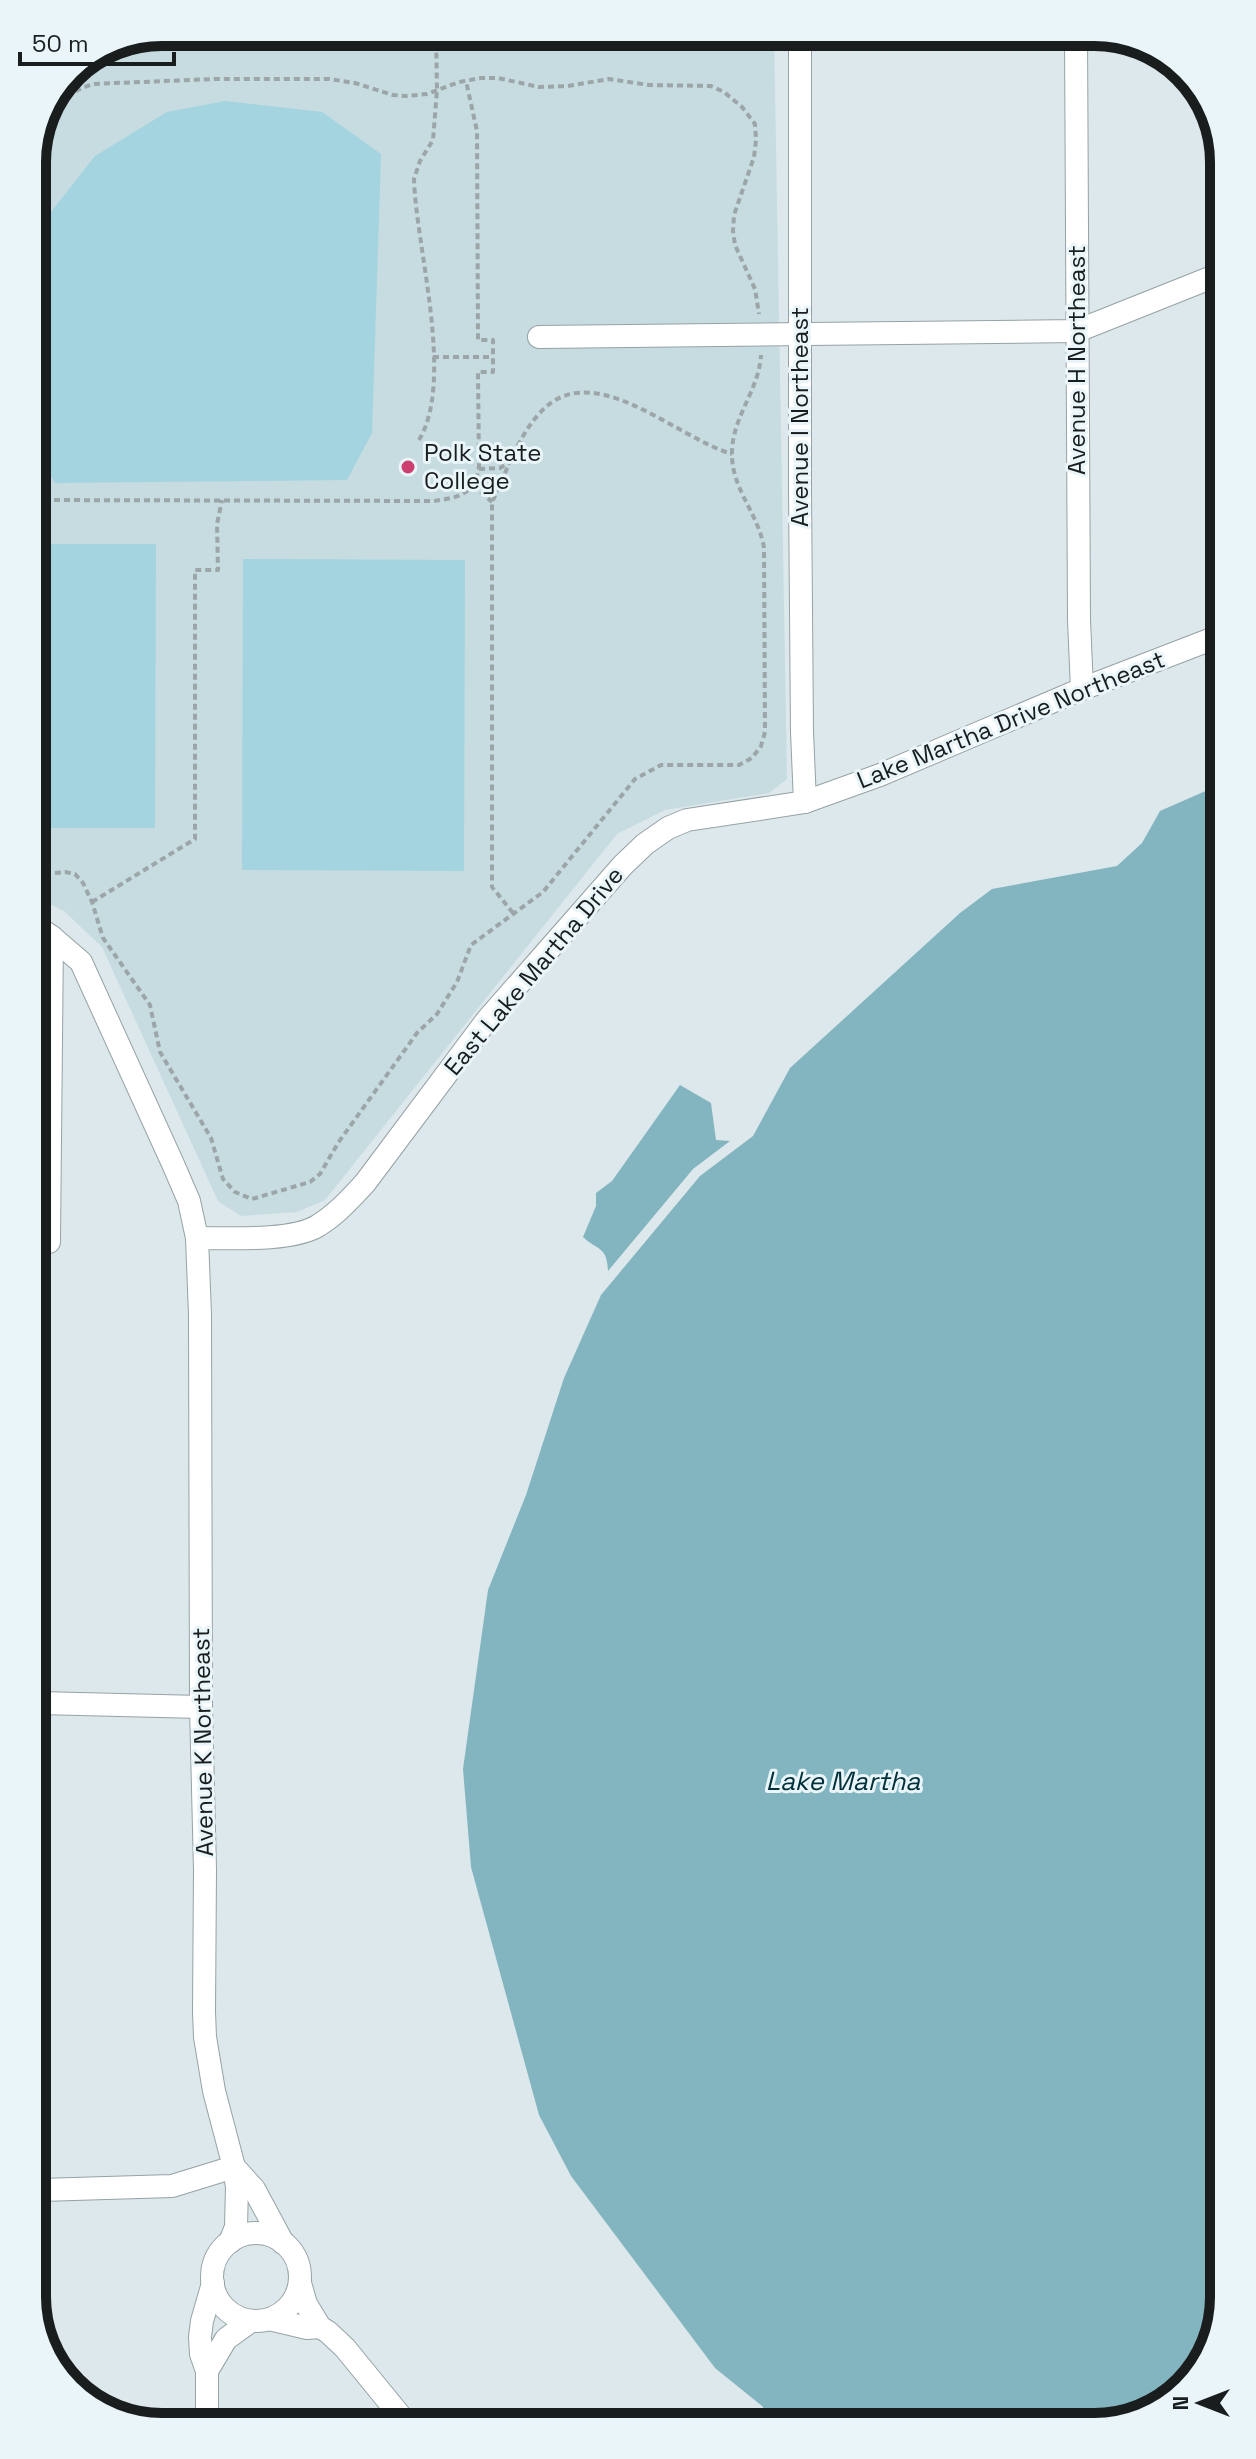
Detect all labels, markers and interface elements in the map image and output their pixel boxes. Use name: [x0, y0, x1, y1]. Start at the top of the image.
scale bar: [20, 16, 174, 66]
text: 50 m: [32, 28, 89, 59]
street label: Avenue H Northeast: [1061, 245, 1092, 475]
street label: Avenue I Northeast: [784, 307, 815, 527]
place label: Polk State College: [424, 437, 541, 496]
marker: Polk State College: [399, 458, 417, 476]
street label: Lake Martha Drive Northeast: [852, 643, 1169, 796]
street label: East Lake Martha Drive: [437, 860, 630, 1081]
street label: Avenue K Northeast: [185, 1627, 220, 1857]
water label: Lake Martha: [766, 1764, 921, 1798]
north arrow: [1160, 2363, 1240, 2443]
text: N: [1166, 2396, 1194, 2410]

